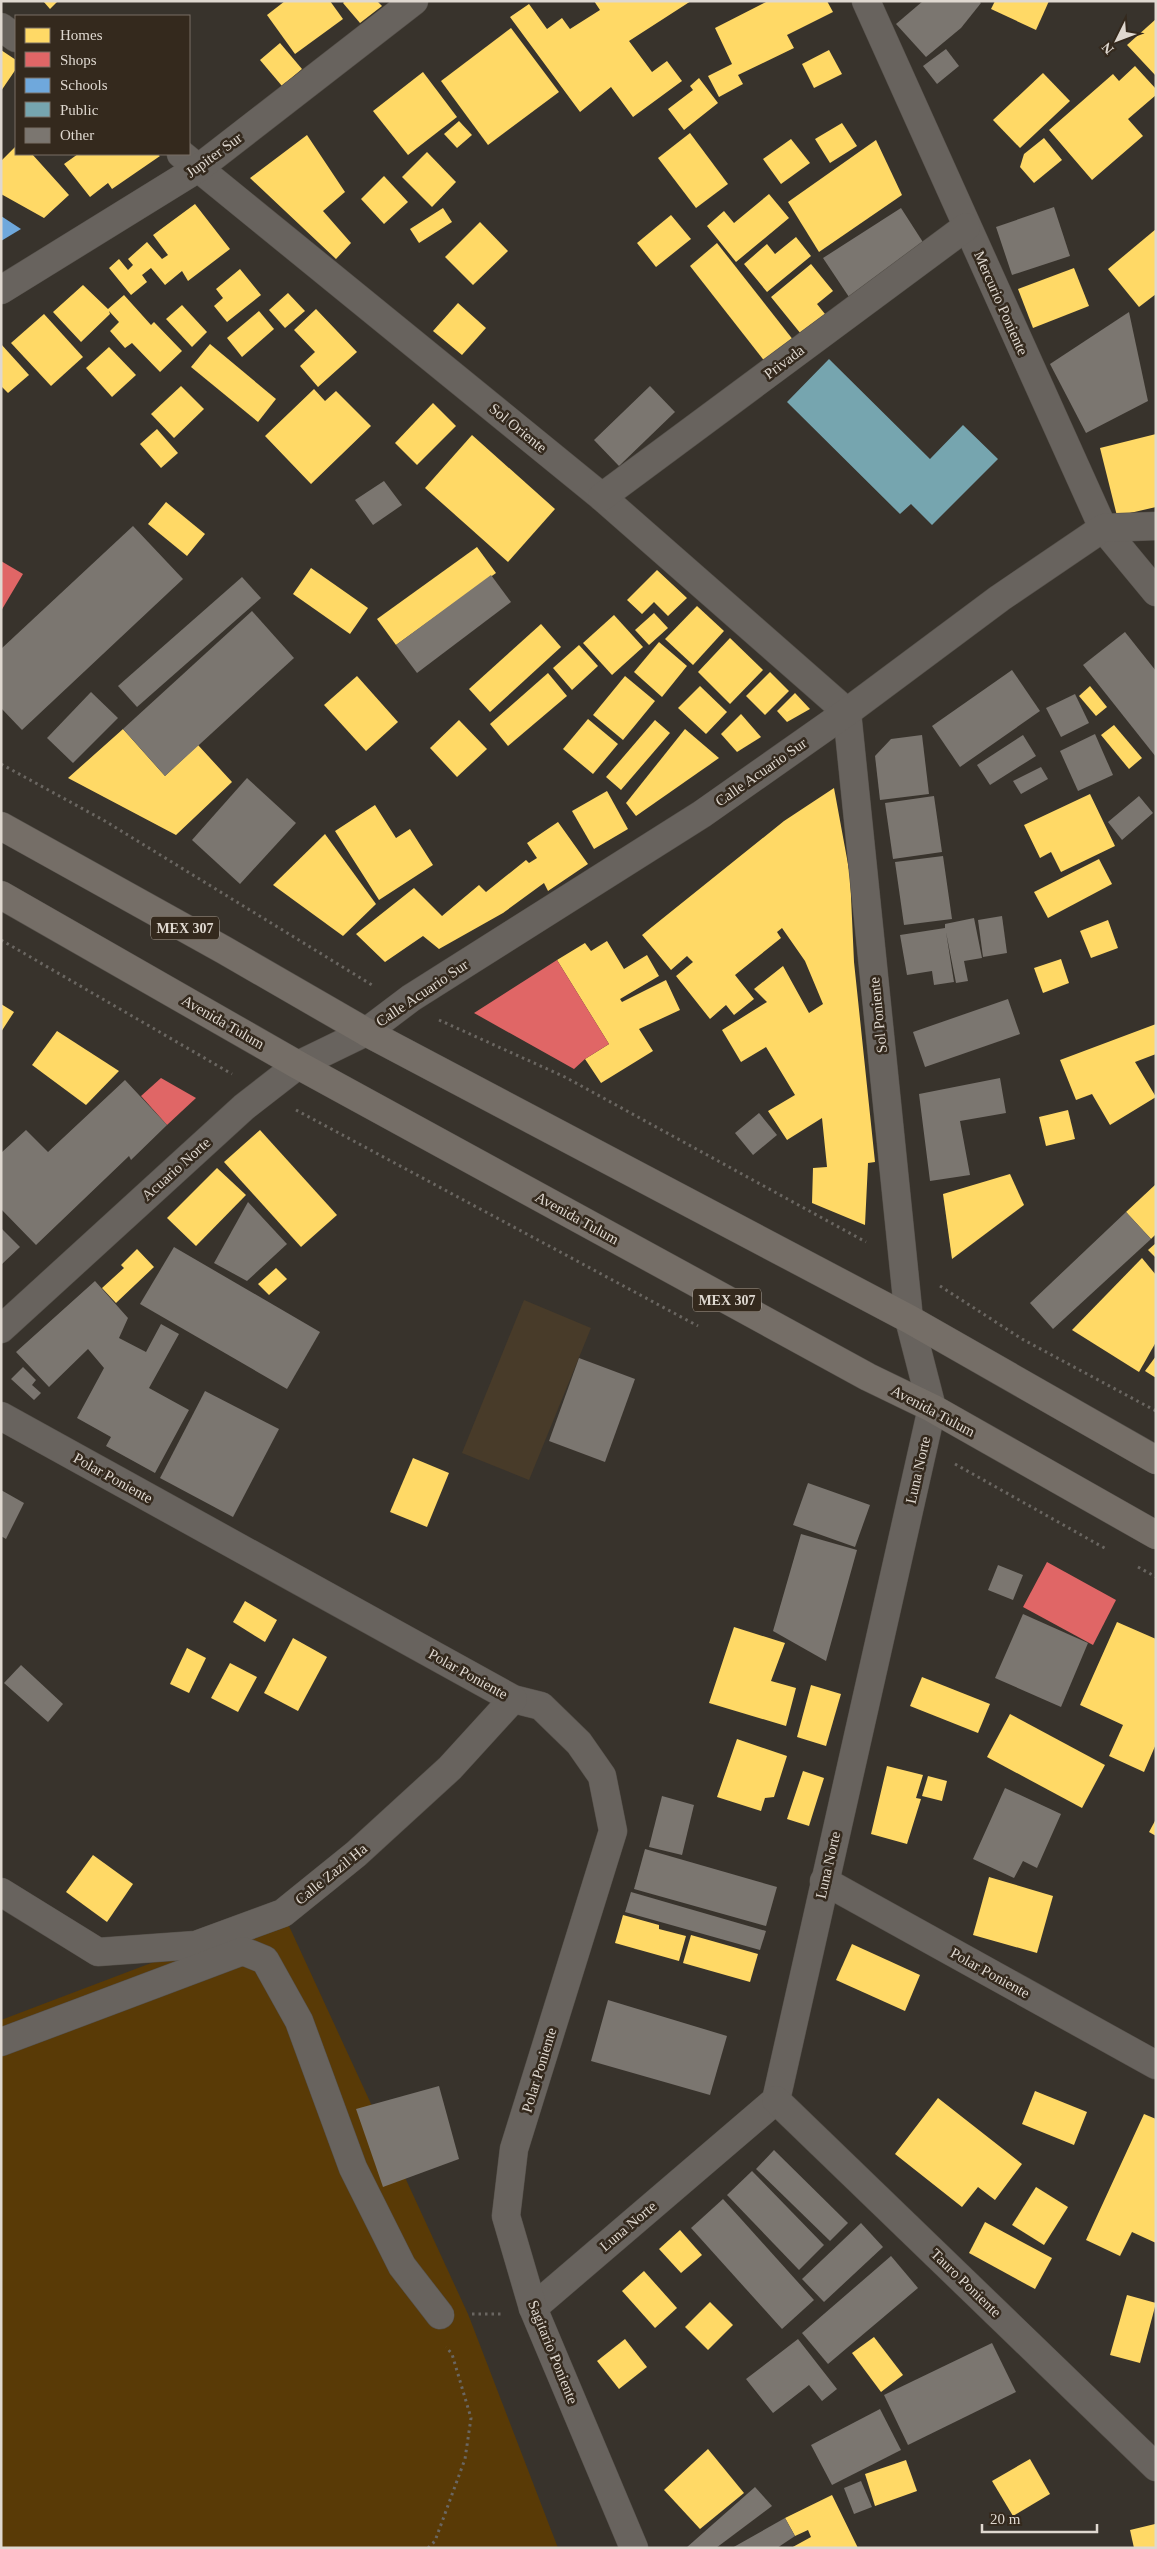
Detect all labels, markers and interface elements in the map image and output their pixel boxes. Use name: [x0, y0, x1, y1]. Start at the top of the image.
legend: [15, 15, 190, 155]
north arrow: [1092, 15, 1142, 65]
text: Homes: [60, 27, 103, 43]
text: N: [1099, 40, 1117, 57]
text: Shops: [60, 52, 97, 68]
text: Schools: [60, 77, 108, 93]
text: Public: [60, 102, 99, 118]
text: Other: [60, 127, 94, 143]
street label: Jupiter Sur: [183, 129, 245, 181]
street label: Mercurio Poniente: [971, 249, 1031, 358]
street label: Privada: [761, 342, 807, 382]
street label: Sol Oriente: [486, 400, 550, 456]
street label: Calle Acuario Sur: [712, 735, 810, 809]
road number: MEX 307: [151, 916, 219, 940]
street label: Calle Acuario Sur: [373, 956, 471, 1030]
street label: Sol Poniente: [866, 976, 890, 1054]
street label: Avenida Tulum: [179, 992, 267, 1052]
street label: Acuario Norte: [139, 1134, 214, 1204]
street label: Avenida Tulum: [533, 1189, 622, 1248]
road number: MEX 307: [693, 1288, 761, 1312]
street label: Avenida Tulum: [888, 1382, 978, 1440]
street label: Luna Norte: [902, 1434, 934, 1505]
street label: Polar Poniente: [71, 1450, 156, 1506]
street label: Polar Poniente: [426, 1646, 511, 1702]
street label: Luna Norte: [812, 1829, 844, 1900]
street label: Calle Zazil Ha: [292, 1840, 370, 1908]
street label: Polar Poniente: [948, 1945, 1033, 2001]
street label: Polar Poniente: [518, 2025, 560, 2114]
street label: Luna Norte: [597, 2198, 660, 2254]
street label: Tauro Poniente: [928, 2246, 1005, 2321]
street label: Sagitario Poniente: [525, 2298, 581, 2406]
scale bar: [982, 2502, 1097, 2534]
text: 20 m: [990, 2511, 1021, 2527]

